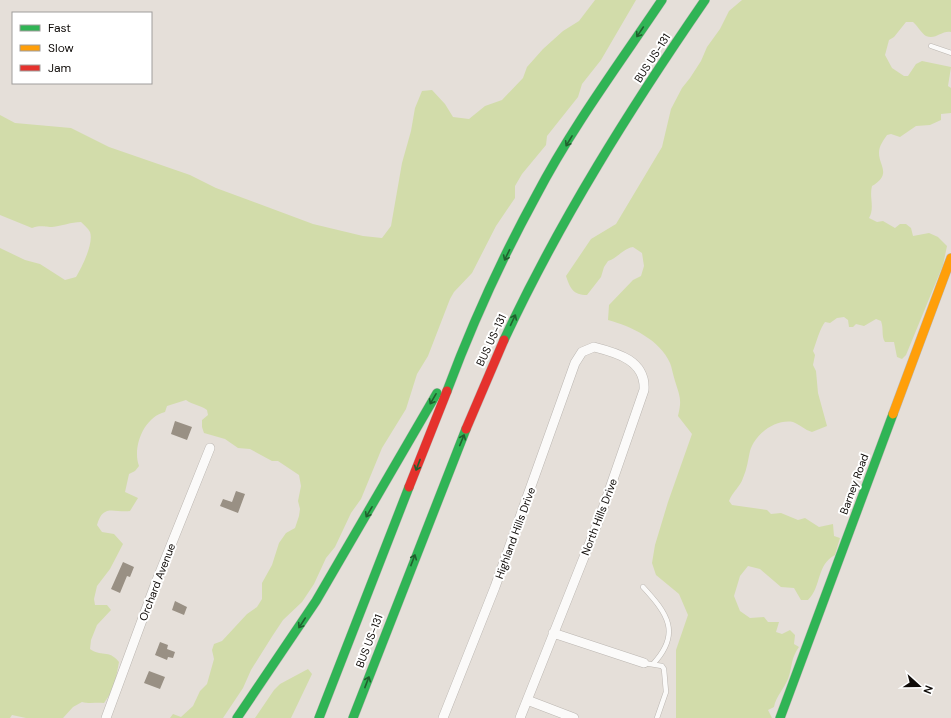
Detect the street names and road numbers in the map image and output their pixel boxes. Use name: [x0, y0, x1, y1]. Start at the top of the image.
street label: BUS US-131: [631, 31, 673, 85]
street label: BUS US-131: [473, 312, 509, 368]
street label: Barney Road: [837, 452, 872, 516]
street label: North Hills Drive: [578, 477, 620, 557]
street label: Highland Hills Drive: [492, 485, 538, 581]
street label: Orchard Avenue: [136, 541, 178, 623]
street label: BUS US-131: [352, 612, 386, 670]

